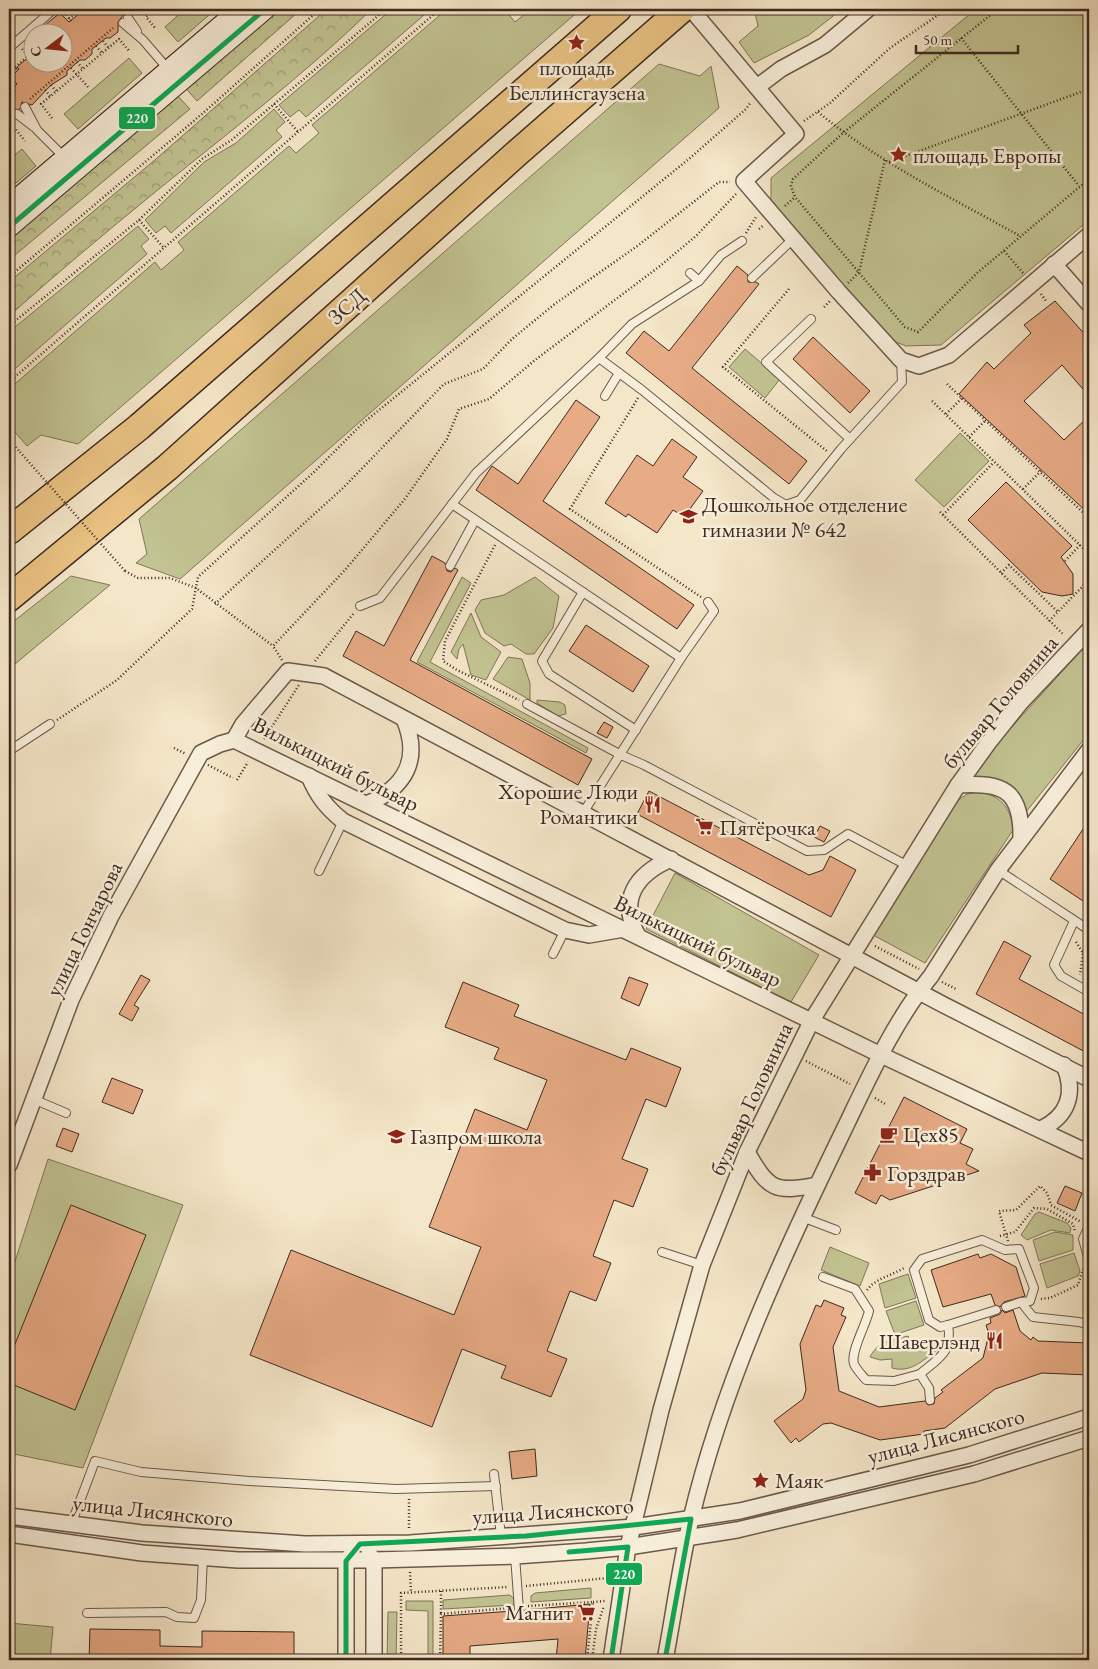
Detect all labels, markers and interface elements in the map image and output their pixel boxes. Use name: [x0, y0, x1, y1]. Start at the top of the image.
north arrow: [22, 22, 72, 72]
scale bar: [916, 22, 1018, 54]
text: 50 m: [923, 30, 952, 49]
place icon: площадь Беллинсгаузена: [567, 32, 587, 52]
text: С: [25, 44, 46, 59]
place label: площадь Беллинсгаузена: [508, 53, 646, 107]
line badge: 220: [118, 106, 156, 130]
text: 220: [126, 109, 149, 127]
place label: площадь Европы: [913, 141, 1061, 170]
place icon: площадь Европы: [889, 145, 909, 165]
street label: ЗСД: [322, 281, 372, 331]
place label: Дошкольное отделение гимназии № 642: [702, 490, 908, 544]
school or university icon: Дошкольное отделение гимназии № 642: [678, 507, 698, 527]
street label: бульвар Головнина: [936, 629, 1065, 775]
street label: Вилькицкий бульвар: [248, 710, 424, 818]
place label: Хорошие Люди Романтики: [497, 777, 638, 831]
restaurant icon: Хорошие Люди Романтики: [642, 794, 662, 814]
place label: Пятёрочка: [719, 813, 816, 842]
supermarket icon: Пятёрочка: [695, 817, 715, 837]
street label: улица Гончарова: [39, 857, 129, 1001]
street label: Вилькицкий бульвар: [609, 888, 787, 994]
street label: бульвар Головнина: [703, 1018, 799, 1180]
place label: Цех85: [903, 1120, 959, 1149]
place label: Газпром школа: [410, 1122, 542, 1151]
cafe icon: Цех85: [879, 1124, 899, 1144]
school or university icon: Газпром школа: [386, 1126, 406, 1146]
place label: Горздрав: [887, 1159, 966, 1188]
pharmacy icon: Горздрав: [863, 1163, 883, 1183]
place label: Шаверлэнд: [879, 1327, 980, 1356]
restaurant icon: Шаверлэнд: [984, 1331, 1004, 1351]
street label: улица Лисянского: [864, 1401, 1028, 1471]
place label: Маяк: [775, 1466, 824, 1495]
place icon: Маяк: [751, 1470, 771, 1490]
street label: улица Лисянского: [71, 1488, 235, 1534]
street label: улица Лисянского: [472, 1491, 635, 1531]
line badge: 220: [605, 1562, 643, 1586]
text: 220: [613, 1565, 636, 1583]
place label: Магнит: [505, 1598, 573, 1627]
supermarket icon: Магнит: [577, 1602, 597, 1622]

